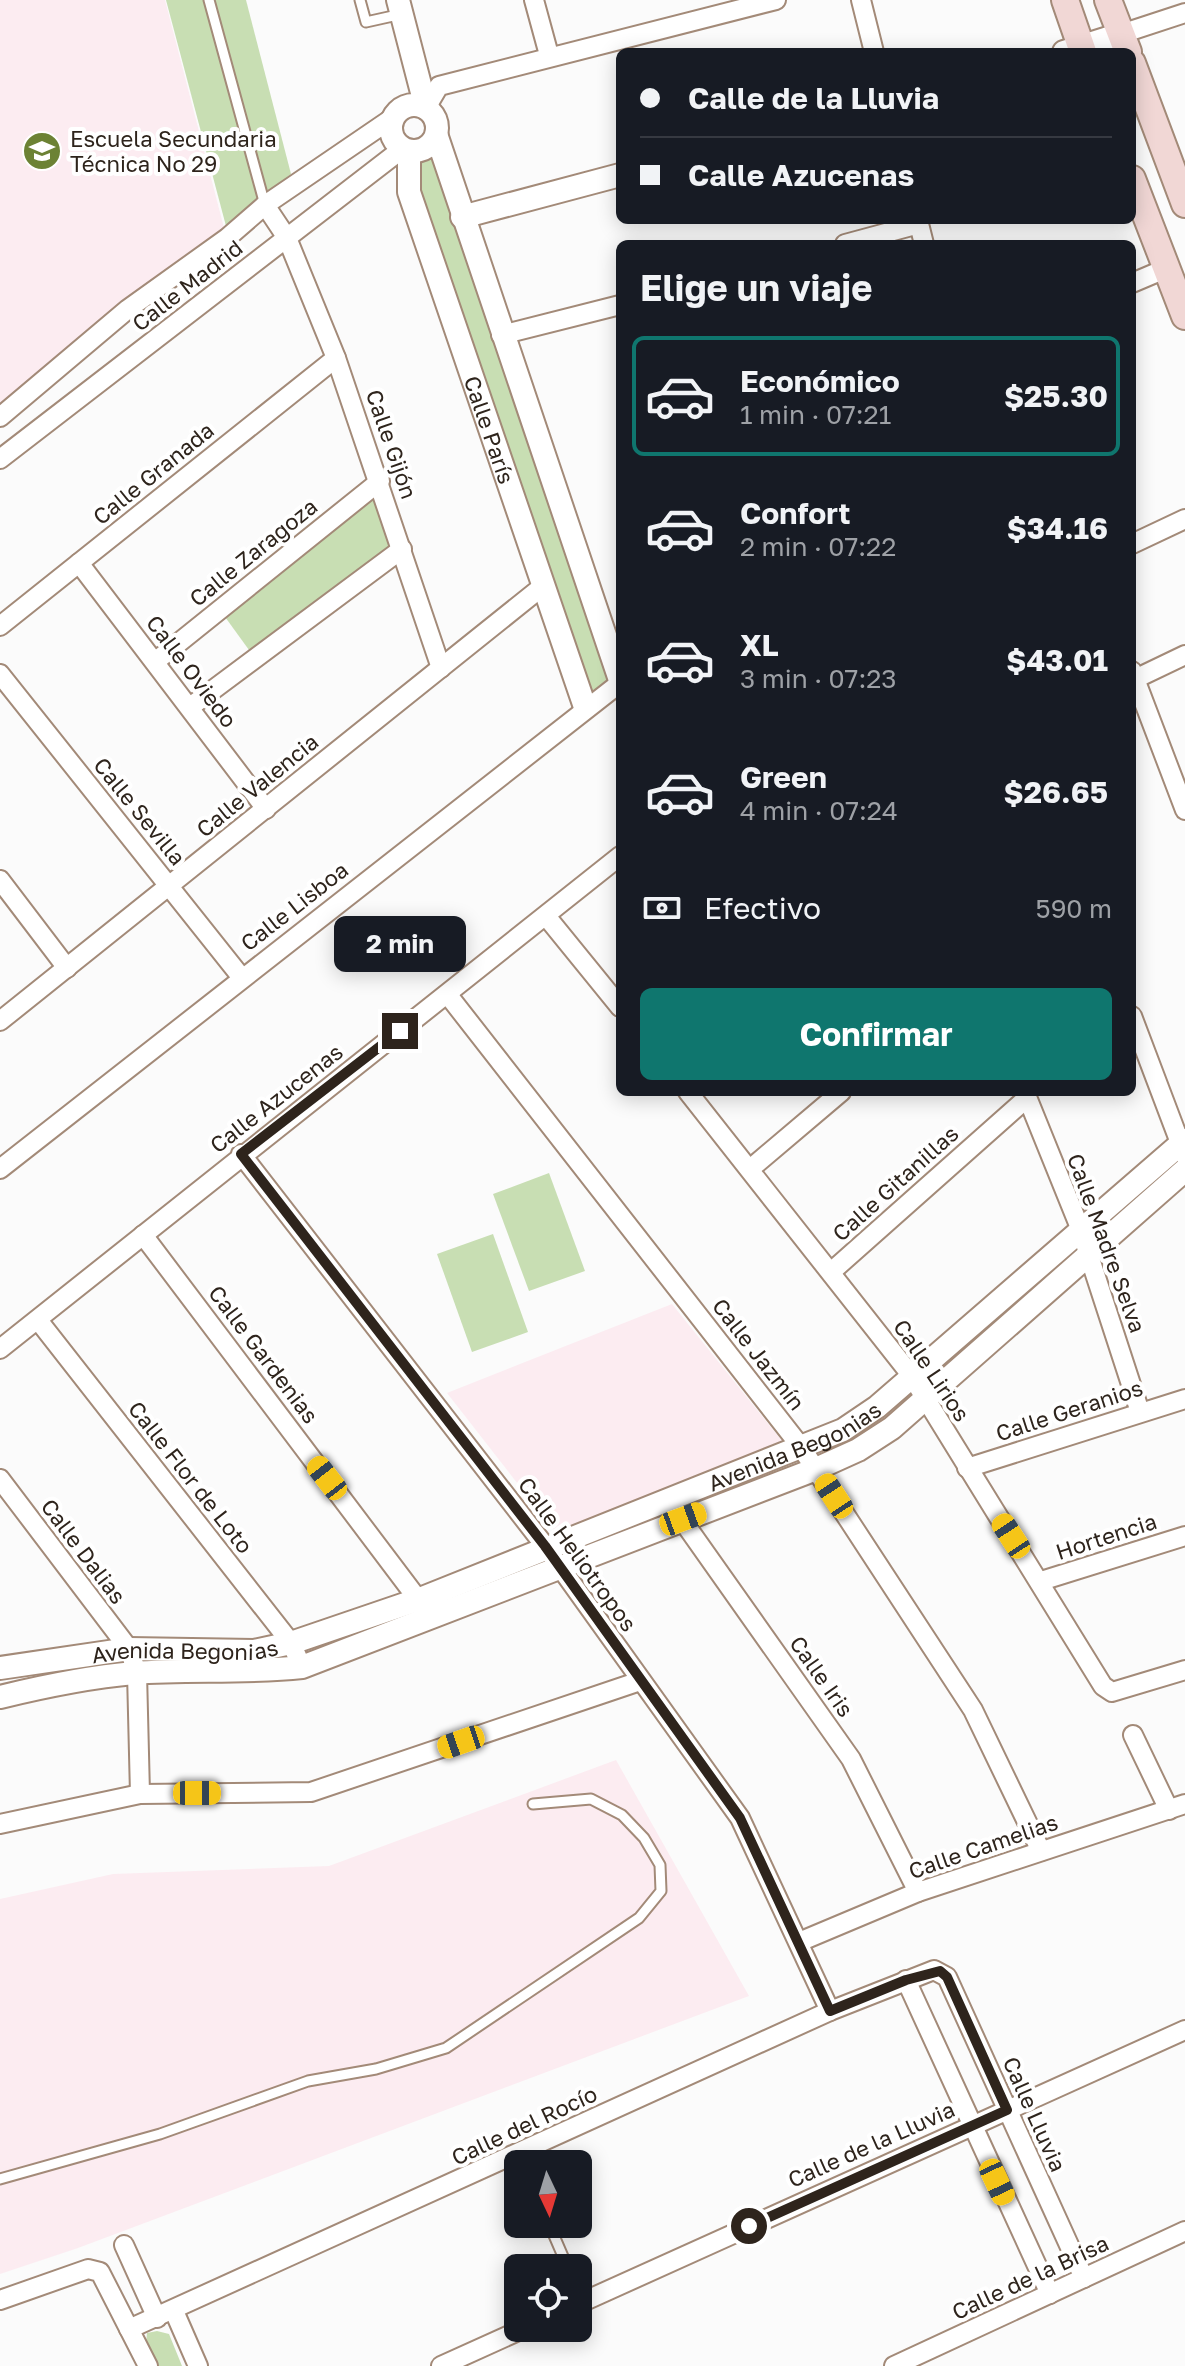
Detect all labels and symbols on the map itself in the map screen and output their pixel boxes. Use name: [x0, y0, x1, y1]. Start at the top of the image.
place label: Escuela Secundaria Técnica No 29: [70, 125, 277, 177]
school or university icon: Escuela Secundaria Técnica No 29: [21, 130, 63, 172]
street label: Calle Madrid: [127, 234, 247, 336]
street label: Calle París: [459, 372, 521, 487]
street label: Calle Gijón: [361, 386, 423, 502]
street label: Calle Granada: [87, 416, 219, 530]
street label: Calle Zaragoza: [184, 492, 322, 612]
street label: Calle Oviedo: [141, 610, 243, 732]
street label: Calle Valencia: [191, 728, 323, 842]
street label: Calle Sevilla: [88, 752, 192, 870]
street label: Calle Lisboa: [235, 856, 353, 956]
callout: 2 min: [334, 915, 466, 971]
route end: [382, 1013, 418, 1049]
street label: Calle Azucenas: [204, 1038, 348, 1158]
street label: Calle Gitanillas: [827, 1120, 963, 1246]
street label: Calle Madre Selva: [1062, 1150, 1152, 1336]
street label: Calle Gardenias: [203, 1280, 325, 1428]
street label: Calle Jazmín: [707, 1293, 811, 1415]
street label: Calle Lirios: [888, 1314, 976, 1426]
street label: Calle Geranios: [992, 1374, 1146, 1446]
street label: Calle Flor de Loto: [123, 1395, 259, 1559]
street label: Avenida Begonias: [704, 1395, 886, 1496]
car: [303, 1452, 351, 1504]
car: [811, 1469, 857, 1523]
street label: Calle Heliotropos: [513, 1472, 643, 1636]
street label: Calle Dalias: [36, 1493, 132, 1609]
car: [656, 1500, 710, 1538]
street label: Hortencia: [1052, 1507, 1160, 1565]
car: [988, 1509, 1034, 1563]
street label: Calle Iris: [784, 1630, 860, 1722]
street label: Avenida Begonias: [90, 1633, 280, 1668]
car: [434, 1723, 488, 1761]
car: [173, 1781, 221, 1805]
street label: Calle Camelias: [905, 1808, 1061, 1884]
street label: Calle Lluvia: [998, 2052, 1072, 2176]
street label: Calle del Rocío: [447, 2080, 601, 2170]
street label: Calle de la Lluvia: [783, 2095, 959, 2193]
north arrow: [504, 2150, 592, 2238]
car: [976, 2155, 1018, 2209]
route start: [731, 2208, 767, 2244]
street label: Calle de la Brisa: [947, 2229, 1113, 2325]

